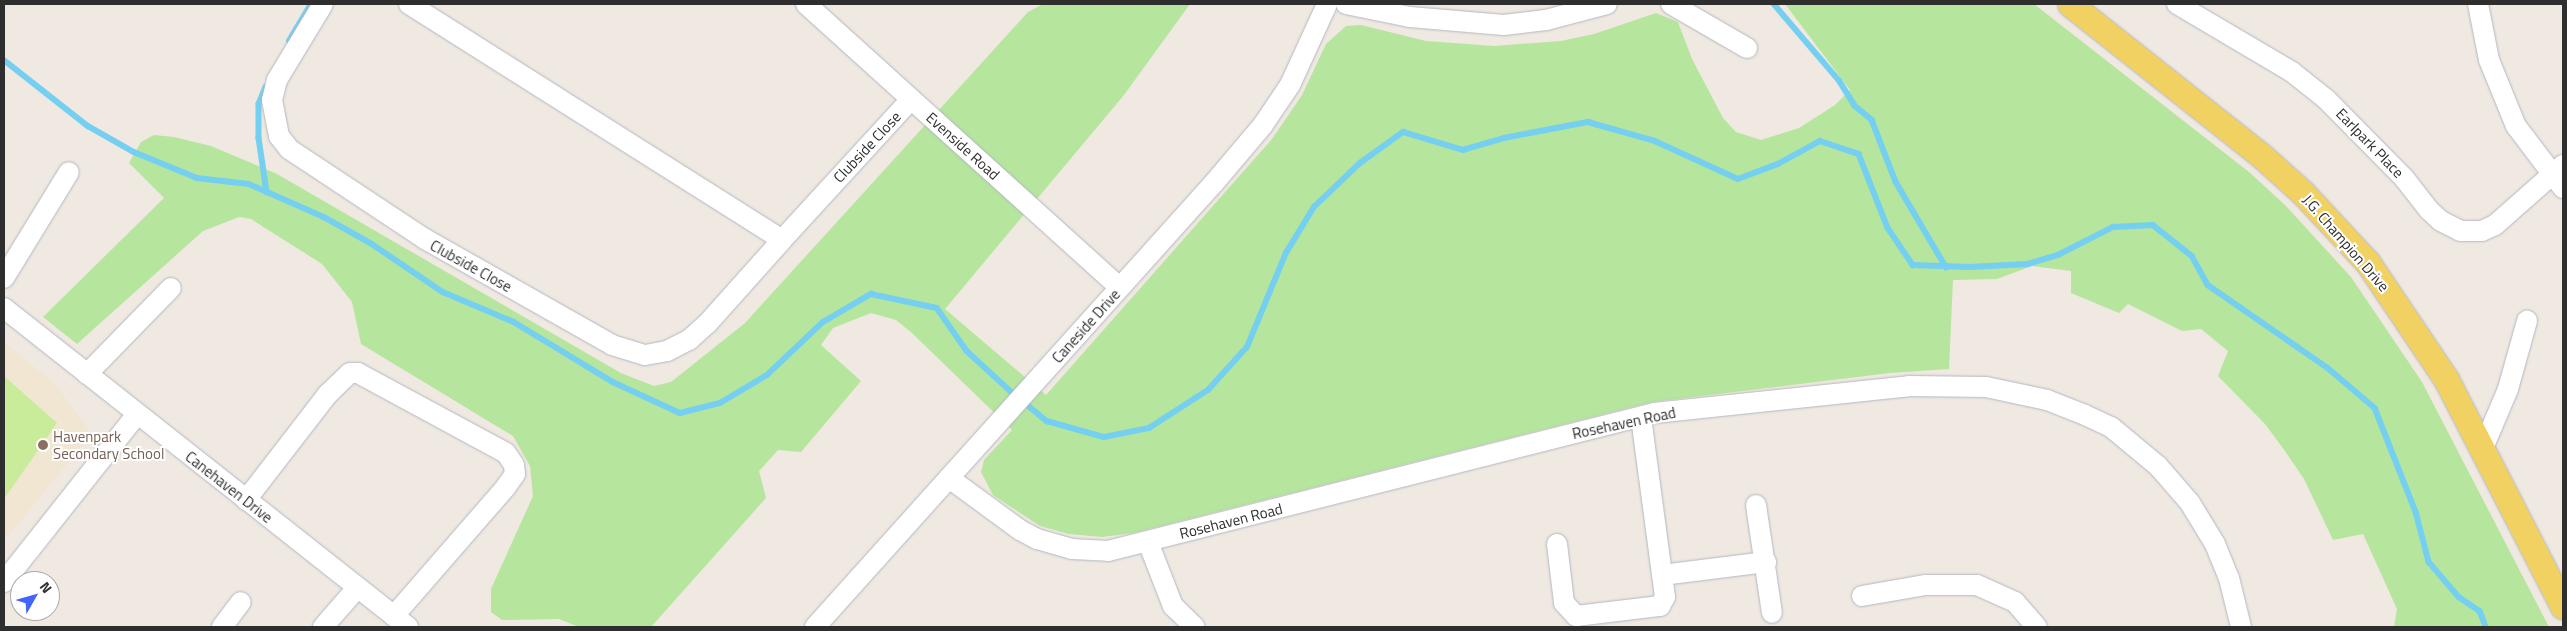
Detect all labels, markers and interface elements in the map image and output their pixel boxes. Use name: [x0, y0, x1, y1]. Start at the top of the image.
street label: Earlpark Place: [2332, 105, 2408, 181]
street label: Clubside Close: [830, 108, 904, 186]
street label: Evenside Road: [923, 108, 1003, 184]
street label: J.G. Champion Drive: [2299, 191, 2393, 295]
street label: Clubside Close: [427, 236, 515, 296]
street label: Caneside Drive: [1048, 285, 1124, 367]
street label: Rosehaven Road: [1571, 403, 1677, 443]
place label: Havenpark Secondary School: [53, 427, 164, 462]
marker: Havenpark Secondary School: [37, 439, 49, 451]
street label: Canehaven Drive: [182, 447, 276, 527]
street label: Rosehaven Road: [1178, 499, 1284, 543]
north arrow: [10, 571, 60, 621]
text: N: [35, 577, 58, 597]

